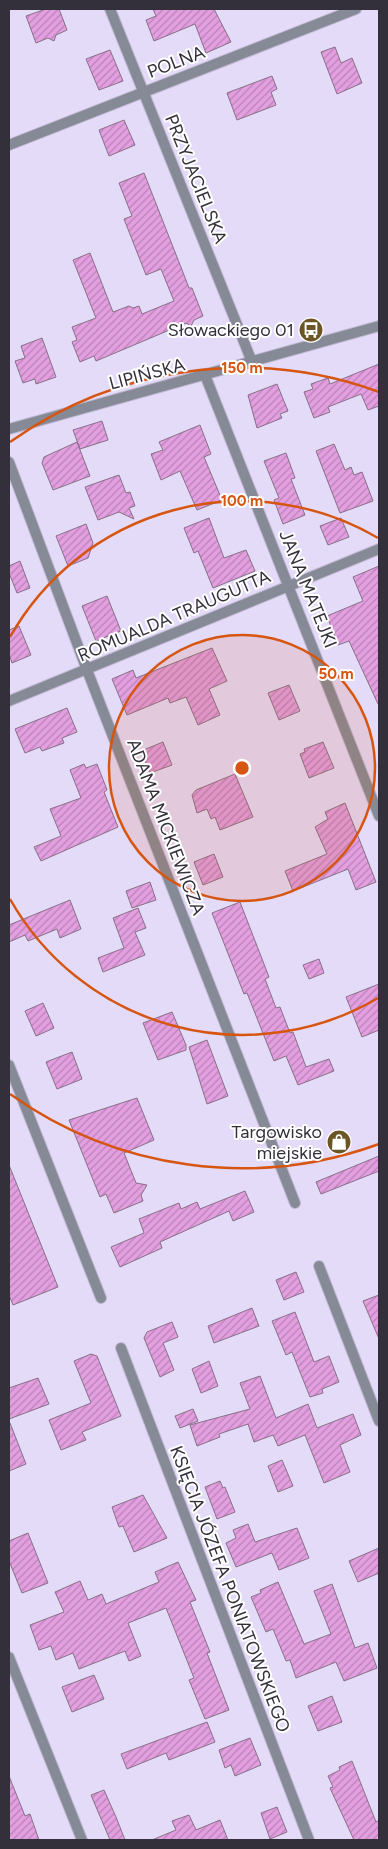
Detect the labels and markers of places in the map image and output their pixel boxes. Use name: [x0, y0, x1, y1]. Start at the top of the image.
bus stop icon: Słowackiego 01: [298, 317, 324, 343]
place label: Słowackiego 01: [168, 319, 294, 341]
centre of rings: [233, 759, 251, 777]
place label: Targowisko miejskie: [231, 1121, 322, 1164]
shop icon: Targowisko miejskie: [326, 1129, 352, 1155]

